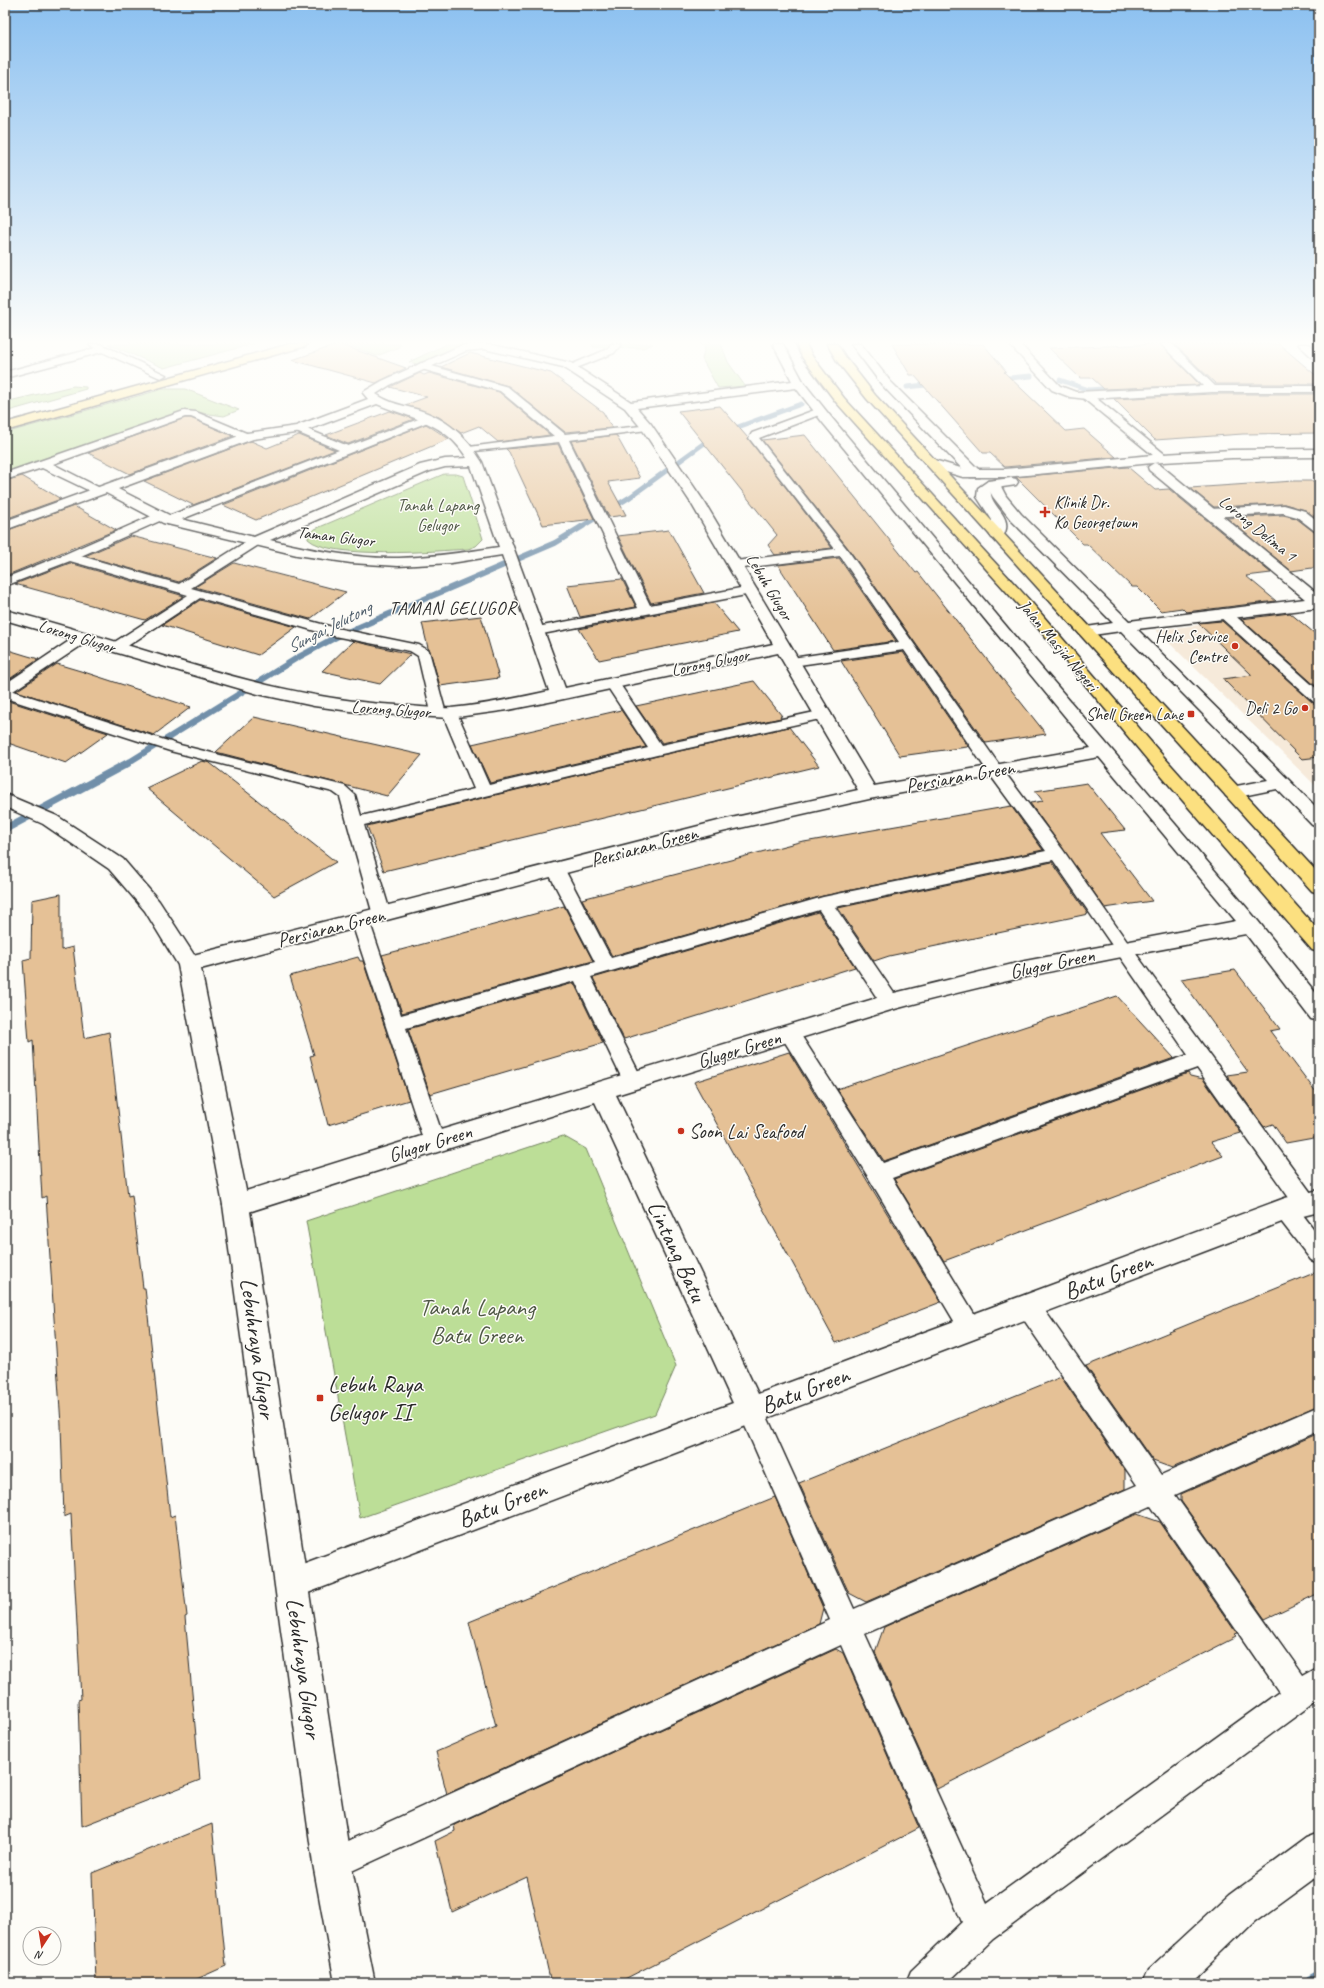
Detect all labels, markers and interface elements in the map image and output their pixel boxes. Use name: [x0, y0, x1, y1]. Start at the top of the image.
street label: Lorong Delima 1: [1215, 491, 1302, 567]
place label: Klinik Dr. Ko Georgetown: [1054, 492, 1138, 533]
park label: Tanah Lapang Gelugor: [397, 495, 481, 536]
marker: Klinik Dr. Ko Georgetown: [1039, 506, 1051, 518]
street label: Taman Glugor: [296, 521, 378, 552]
street label: Lebuh Glugor: [741, 550, 799, 626]
water label: Sungai Jelutong: [283, 595, 377, 658]
street label: Jalan Masjid Negeri: [1014, 595, 1104, 697]
district label: TAMAN GELUGOR: [389, 597, 518, 619]
street label: Lorong Glugor: [36, 615, 119, 659]
place label: Helix Service Centre: [1155, 626, 1228, 667]
marker: Helix Service Centre: [1230, 641, 1240, 651]
street label: Lorong Glugor: [669, 644, 753, 681]
street label: Lorong Glugor: [351, 696, 433, 723]
place label: Deli 2 Go: [1245, 698, 1298, 719]
marker: Deli 2 Go: [1300, 703, 1310, 713]
place label: Shell Green Lane: [1086, 704, 1184, 725]
marker: Shell Green Lane: [1186, 709, 1196, 719]
street label: Persiaran Green: [904, 754, 1017, 798]
street label: Persiaran Green: [588, 820, 701, 873]
street label: Persiaran Green: [275, 902, 389, 953]
street label: Glugor Green: [1008, 942, 1098, 985]
street label: Glugor Green: [694, 1025, 785, 1074]
street label: Glugor Green: [385, 1119, 476, 1168]
place label: Soon Lai Seafood: [689, 1119, 807, 1144]
marker: Soon Lai Seafood: [676, 1126, 686, 1136]
street label: Lintang Batu: [641, 1196, 714, 1308]
street label: Batu Green: [1059, 1245, 1158, 1307]
street label: Lebuhraya Glugor: [233, 1276, 283, 1422]
park label: Tanah Lapang Batu Green: [419, 1292, 537, 1350]
street label: Batu Green: [756, 1359, 855, 1421]
place label: Lebuh Raya Gelugor II: [328, 1369, 424, 1427]
marker: Lebuh Raya Gelugor II: [315, 1393, 325, 1403]
street label: Batu Green: [453, 1473, 552, 1535]
street label: Lebuhraya Glugor: [279, 1596, 329, 1742]
north arrow: [22, 1926, 62, 1966]
text: N: [33, 1948, 45, 1963]

